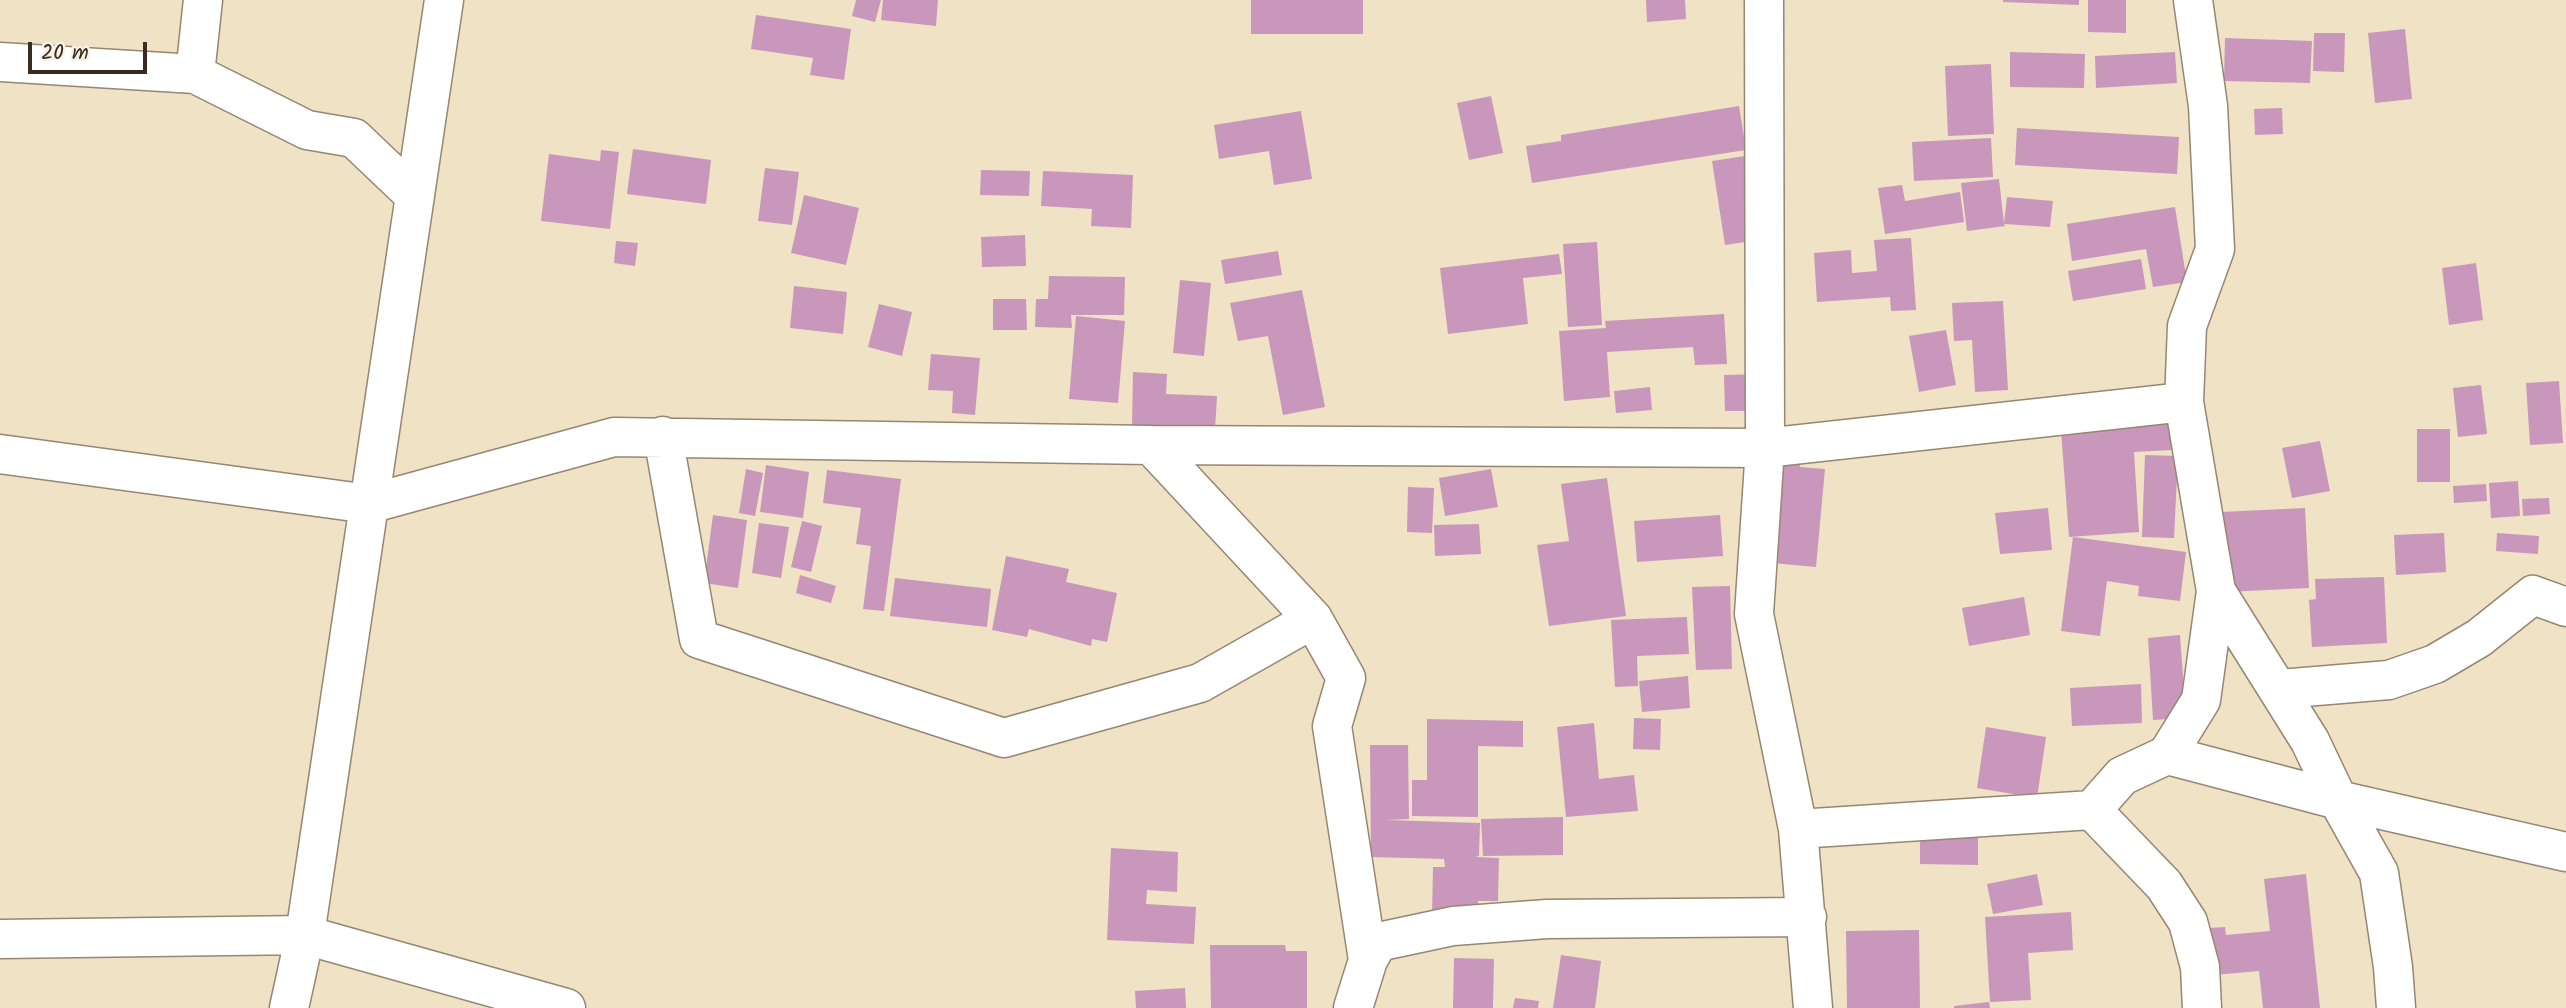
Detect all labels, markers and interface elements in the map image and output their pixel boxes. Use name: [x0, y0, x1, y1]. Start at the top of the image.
scale bar: [32, 28, 150, 72]
text: 20 m: [41, 37, 89, 70]

